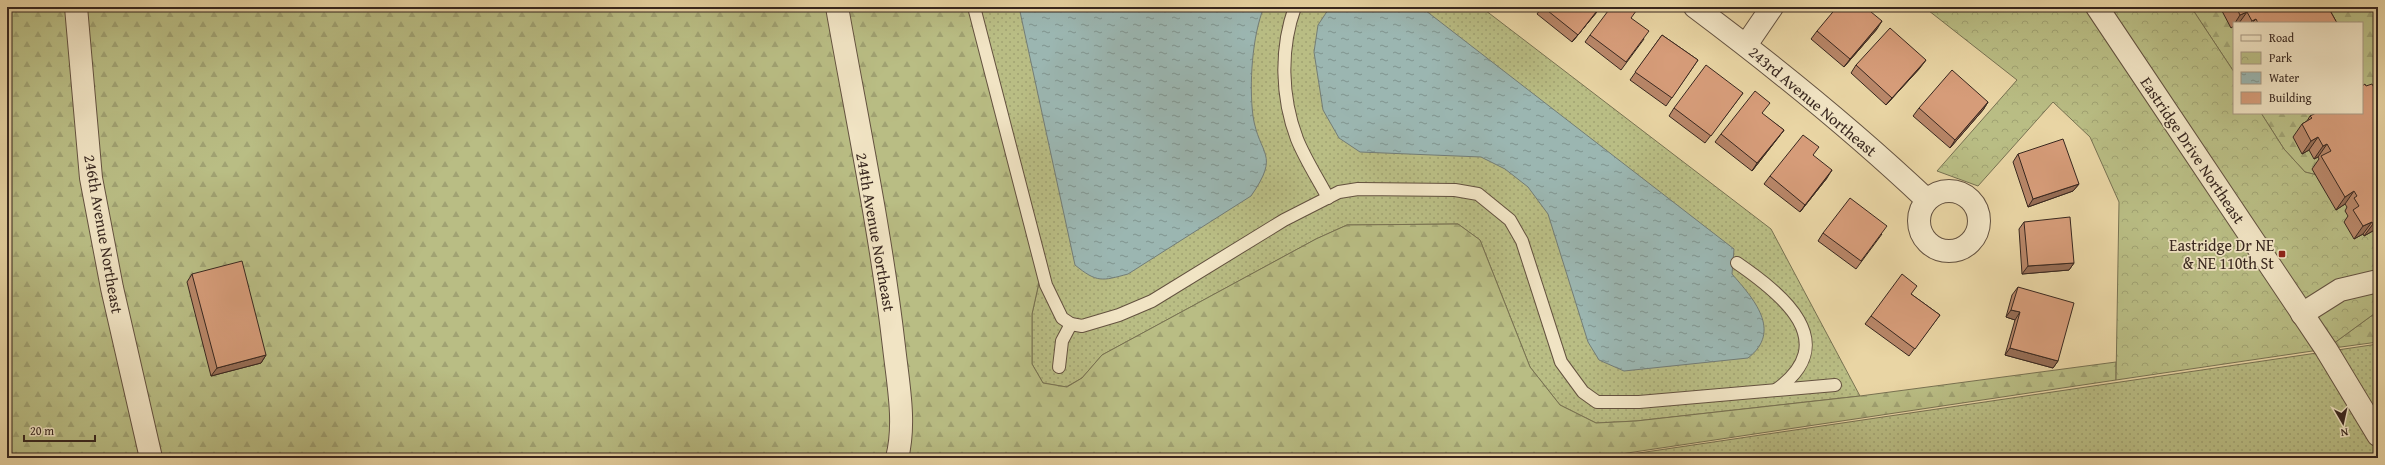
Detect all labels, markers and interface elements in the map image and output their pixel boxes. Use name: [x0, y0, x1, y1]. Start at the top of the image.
legend: [2233, 22, 2363, 114]
text: Road: [2269, 29, 2295, 46]
street label: 243rd Avenue Northeast: [1744, 40, 1883, 162]
text: Park: [2269, 49, 2293, 66]
text: Water: [2269, 69, 2299, 86]
street label: Eastridge Drive Northeast: [2135, 72, 2251, 229]
text: Building: [2269, 89, 2312, 106]
street label: 244th Avenue Northeast: [850, 151, 902, 314]
street label: 246th Avenue Northeast: [78, 153, 130, 316]
place label: Eastridge Dr NE & NE 110th St: [2169, 233, 2274, 275]
marker: Eastridge Dr NE & NE 110th St: [2277, 249, 2287, 259]
north arrow: [2323, 403, 2363, 443]
scale bar: [24, 417, 95, 443]
text: 20 m: [30, 422, 54, 439]
text: N: [2339, 424, 2349, 441]

